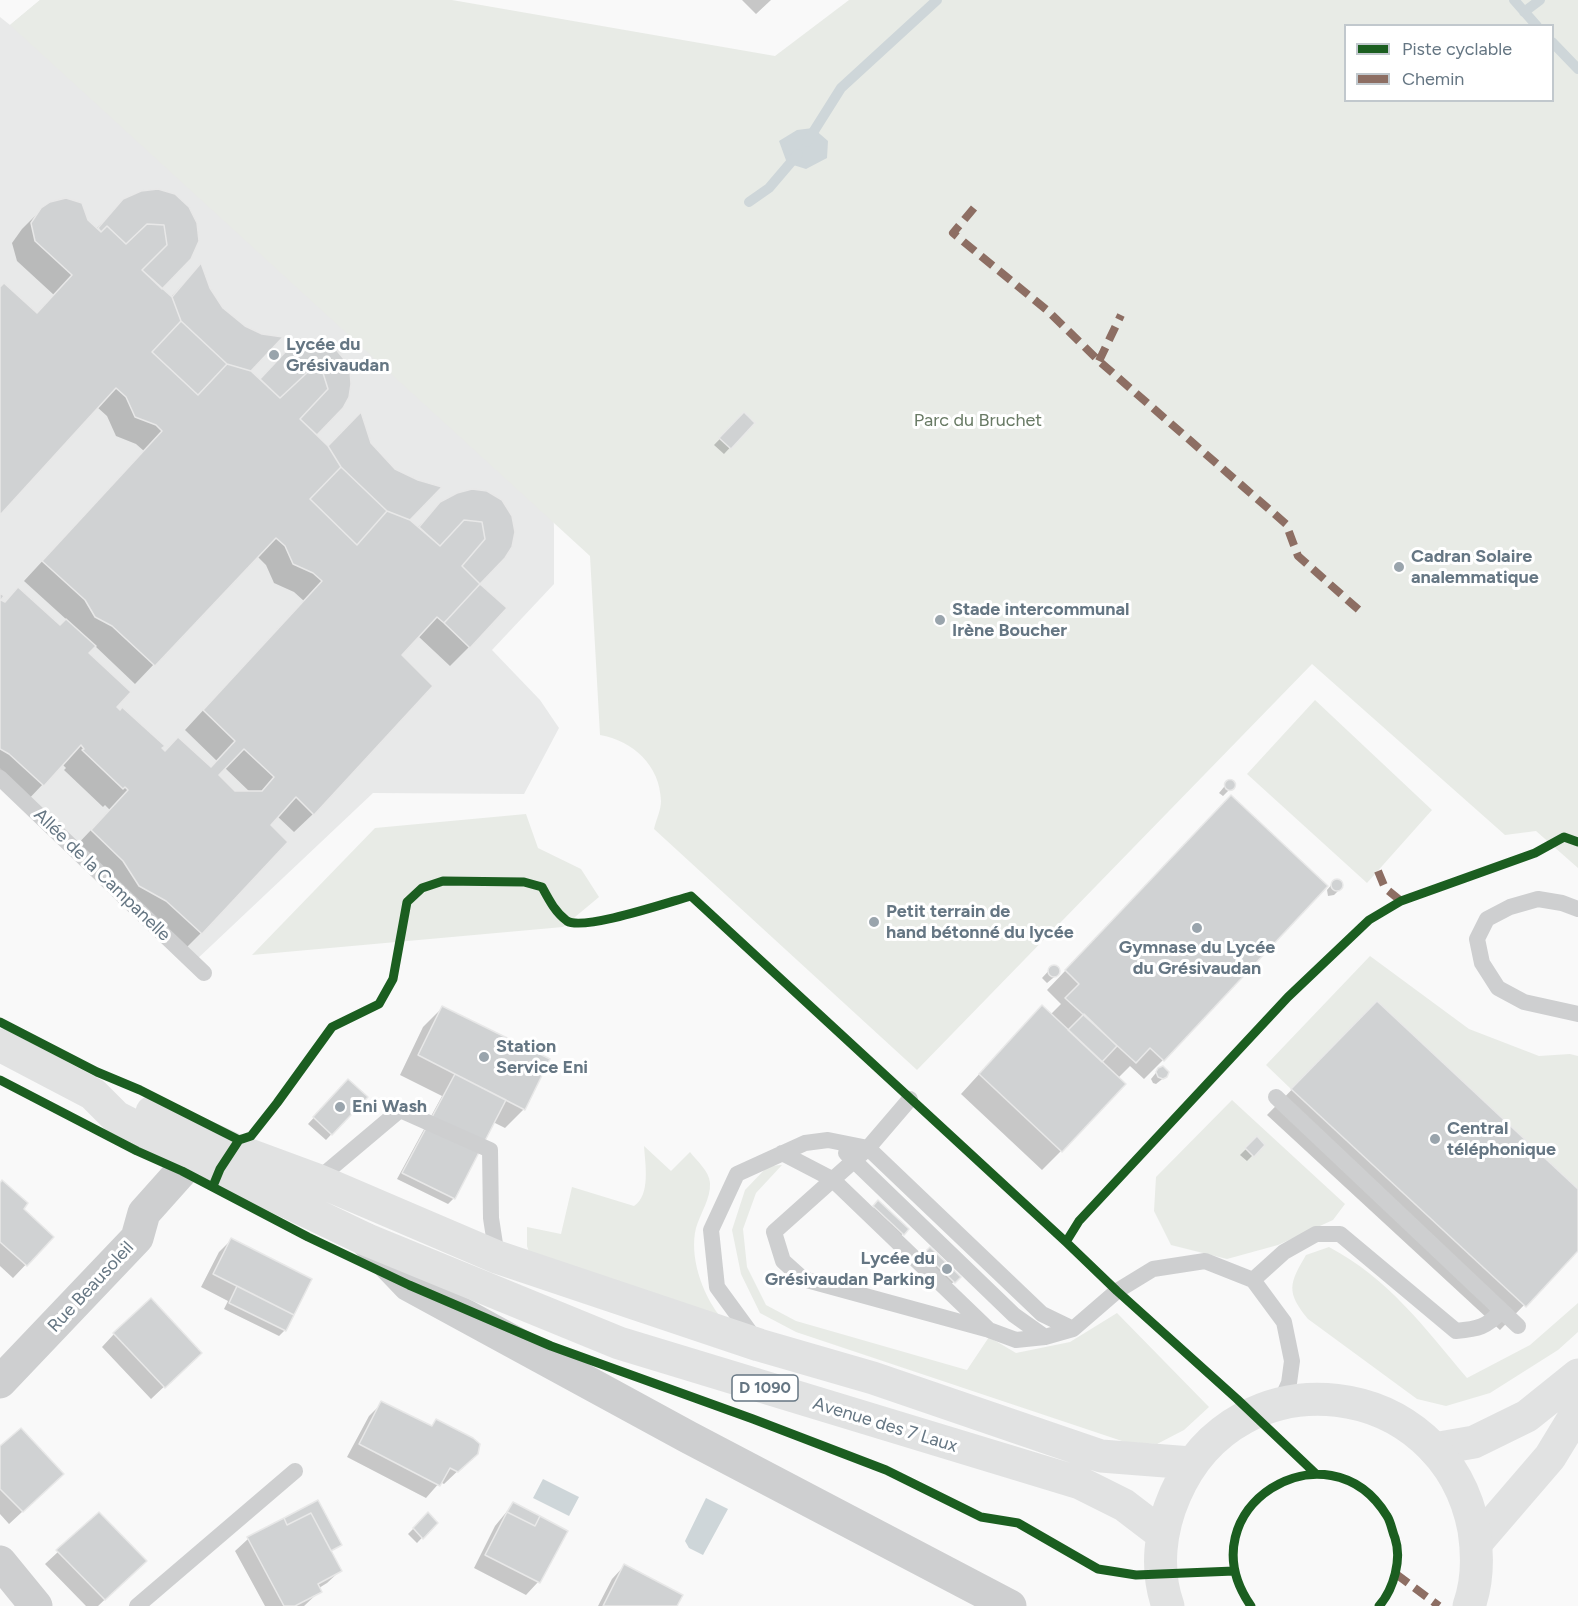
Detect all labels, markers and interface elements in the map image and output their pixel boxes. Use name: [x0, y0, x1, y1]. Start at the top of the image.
legend: [1344, 24, 1554, 102]
text: Piste cyclable: [1402, 38, 1512, 60]
text: Chemin: [1402, 68, 1464, 90]
place label: Lycée du Grésivaudan: [286, 334, 389, 376]
marker: Lycée du Grésivaudan: [267, 348, 281, 362]
park label: Parc du Bruchet: [914, 410, 1042, 432]
place label: Cadran Solaire analemmatique: [1411, 546, 1539, 588]
marker: Cadran Solaire analemmatique: [1392, 560, 1406, 574]
place label: Stade intercommunal Irène Boucher: [952, 599, 1130, 642]
marker: Stade intercommunal Irène Boucher: [933, 613, 947, 627]
street label: Allée de la Campanelle: [29, 804, 175, 946]
place label: Petit terrain de hand bétonné du lycée: [886, 901, 1074, 944]
marker: Petit terrain de hand bétonné du lycée: [867, 915, 881, 929]
marker: Gymnase du Lycée du Grésivaudan: [1190, 921, 1204, 935]
place label: Gymnase du Lycée du Grésivaudan: [1119, 937, 1275, 980]
place label: Station Service Eni: [496, 1036, 588, 1078]
marker: Station Service Eni: [477, 1050, 491, 1064]
place label: Eni Wash: [352, 1096, 427, 1118]
marker: Eni Wash: [333, 1100, 347, 1114]
place label: Central téléphonique: [1447, 1118, 1556, 1160]
marker: Central téléphonique: [1428, 1132, 1442, 1146]
street label: Rue Beausoleil: [43, 1237, 139, 1337]
place label: Lycée du Grésivaudan Parking: [765, 1248, 935, 1290]
marker: Lycée du Grésivaudan Parking: [940, 1262, 954, 1276]
road number: D 1090: [732, 1375, 798, 1401]
street label: Avenue des 7 Laux: [810, 1393, 960, 1457]

